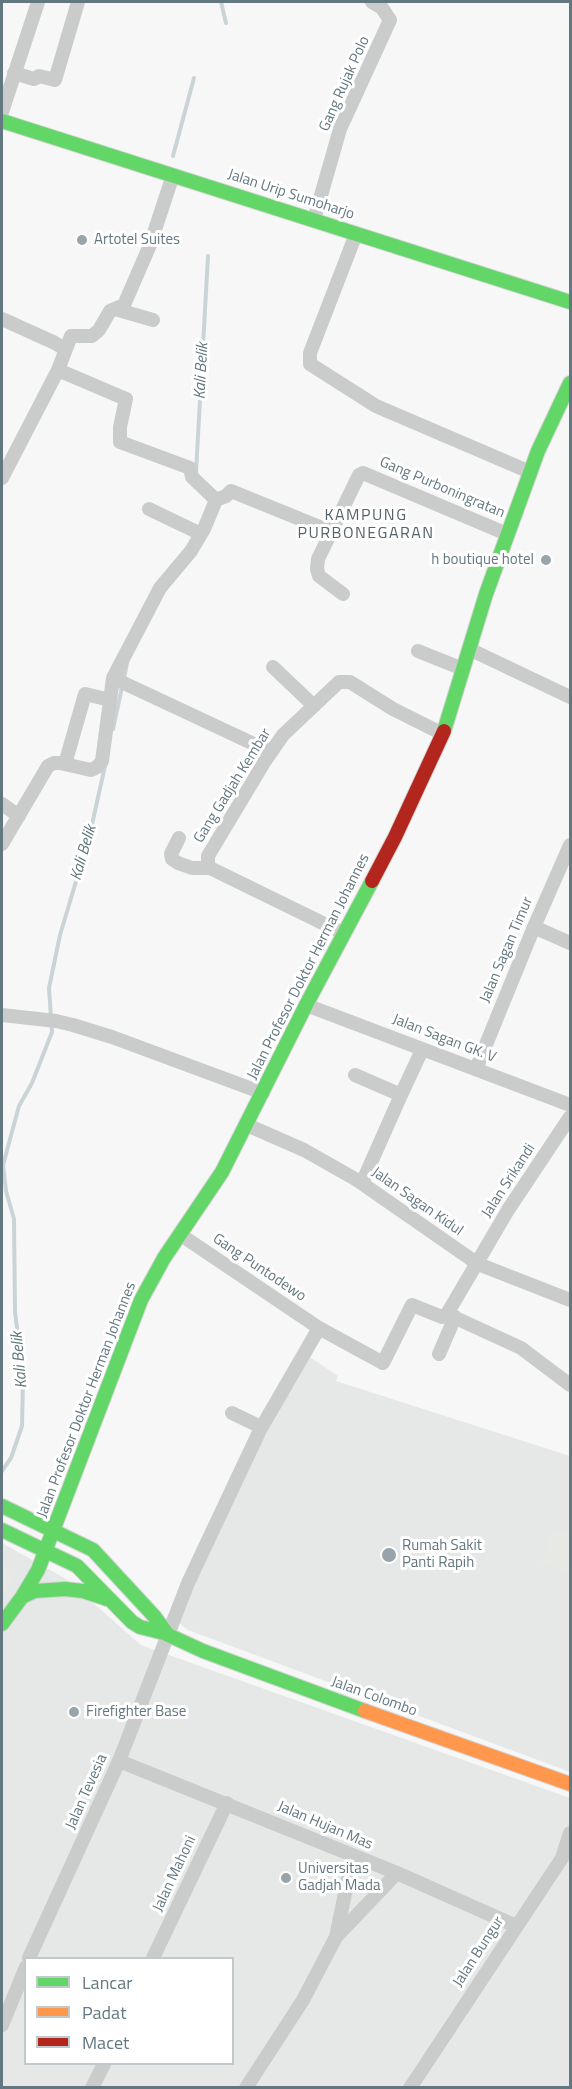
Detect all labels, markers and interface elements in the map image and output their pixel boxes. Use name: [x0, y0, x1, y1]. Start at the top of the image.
street label: Gang Rujak Polo: [316, 34, 374, 134]
street label: Jalan Urip Sumoharjo: [225, 166, 357, 224]
place label: Artotel Suites: [94, 231, 180, 249]
marker: Artotel Suites: [75, 233, 89, 247]
water label: Kali Belik: [191, 342, 213, 400]
street label: Gang Purboningratan: [377, 453, 507, 523]
district label: KAMPUNG PURBONEGARAN: [297, 506, 435, 544]
place label: h boutique hotel: [431, 551, 534, 569]
marker: h boutique hotel: [539, 553, 553, 567]
street label: Gang Gadjah Kembar: [190, 725, 276, 847]
water label: Kali Belik: [67, 823, 101, 883]
street label: Jalan Profesor Doktor Herman Johannes: [244, 851, 374, 1083]
street label: Jalan Sagan Timur: [477, 894, 537, 1006]
street label: Jalan Sagan GK. V: [390, 1011, 498, 1067]
street label: Jalan Srikandi: [478, 1141, 540, 1221]
street label: Jalan Sagan Kidul: [368, 1164, 466, 1240]
street label: Gang Puntodewo: [209, 1230, 309, 1306]
street label: Jalan Profesor Doktor Herman Johannes: [34, 1280, 140, 1520]
water label: Kali Belik: [8, 1331, 32, 1389]
place label: Rumah Sakit Panti Rapih: [402, 1537, 482, 1572]
marker: Rumah Sakit Panti Rapih: [380, 1546, 398, 1564]
street label: Jalan Colombo: [329, 1673, 419, 1721]
place label: Firefighter Base: [86, 1703, 186, 1721]
marker: Firefighter Base: [67, 1705, 81, 1719]
street label: Jalan Tevesia: [62, 1752, 112, 1832]
street label: Jalan Hujan Mas: [275, 1798, 375, 1854]
street label: Jalan Mahoni: [150, 1833, 200, 1915]
place label: Universitas Gadjah Mada: [298, 1860, 380, 1895]
marker: Universitas Gadjah Mada: [279, 1871, 293, 1885]
street label: Jalan Bungur: [450, 1913, 508, 1991]
legend: [24, 1957, 234, 2065]
text: Lancar: [82, 1969, 132, 1996]
text: Padat: [82, 1999, 126, 2026]
text: Macet: [82, 2029, 129, 2056]

